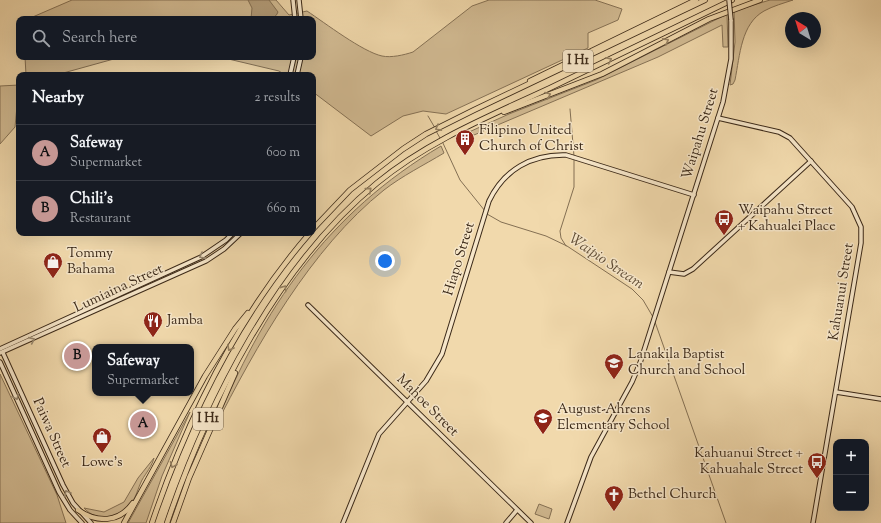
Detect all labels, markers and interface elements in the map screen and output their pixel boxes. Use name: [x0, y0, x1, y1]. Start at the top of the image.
north arrow: [785, 12, 821, 48]
search box: [16, 16, 316, 60]
icon: search: [30, 27, 52, 49]
text: Search here: [62, 28, 137, 49]
one-way arrow: [662, 38, 669, 46]
road number: I H1: [563, 50, 593, 72]
one-way arrow: [605, 57, 613, 65]
text: Nearby: [32, 86, 84, 110]
street label: Waipahu Street: [678, 86, 724, 182]
text: 2 results: [255, 89, 300, 107]
one-way arrow: [545, 92, 552, 100]
place label: Filipino United Church of Christ: [479, 121, 584, 157]
one-way arrow: [435, 123, 442, 130]
building icon: Filipino United Church of Christ: [454, 128, 476, 156]
text: Safeway: [70, 133, 123, 154]
text: A: [40, 144, 50, 162]
text: 600 m: [266, 144, 300, 162]
text: Supermarket: [70, 154, 142, 172]
one-way arrow: [364, 188, 372, 195]
text: Chili's: [70, 189, 113, 210]
text: B: [41, 200, 49, 218]
text: 660 m: [267, 200, 300, 218]
place label: Waipahu Street + Kahualei Place: [738, 201, 836, 237]
bus stop icon: Waipahu Street + Kahualei Place: [713, 208, 735, 236]
text: Restaurant: [70, 210, 131, 228]
street label: Hiapo Street: [439, 220, 481, 298]
water label: Waipio Stream: [564, 229, 648, 295]
street label: Kahuanui Street: [824, 242, 860, 342]
place label: Tommy Bahama: [67, 244, 116, 280]
shop icon: Tommy Bahama: [42, 251, 64, 279]
one-way arrow: [199, 251, 206, 259]
your location: [375, 251, 395, 271]
street label: Lumiaina Street: [71, 259, 167, 318]
one-way arrow: [279, 285, 287, 292]
restaurant icon: Jamba: [142, 310, 164, 338]
place label: Jamba: [166, 311, 204, 331]
one-way arrow: [28, 337, 35, 345]
pin: B: [64, 341, 90, 371]
popup: [92, 344, 194, 396]
one-way arrow: [228, 344, 235, 351]
place label: Lanakila Baptist Church and School: [628, 345, 746, 381]
text: Safeway: [107, 351, 160, 372]
school or university icon: Lanakila Baptist Church and School: [603, 352, 625, 380]
street label: Mahoe Street: [391, 370, 463, 442]
text: Supermarket: [107, 372, 179, 390]
one-way arrow: [11, 393, 19, 401]
street label: Paiwa Street: [27, 395, 75, 471]
place label: August-Ahrens Elementary School: [557, 400, 670, 436]
school or university icon: August-Ahrens Elementary School: [532, 407, 554, 435]
road number: I H1: [193, 408, 223, 430]
pin: A: [130, 409, 156, 439]
shop icon: Lowe's: [91, 426, 113, 454]
map controls: [833, 439, 869, 511]
button: +: [833, 439, 869, 475]
place label: Kahuanui Street + Kahuahale Street: [694, 444, 803, 480]
bus stop icon: Kahuanui Street + Kahuahale Street: [806, 451, 828, 479]
place label: Lowe's: [82, 453, 122, 473]
one-way arrow: [170, 460, 178, 468]
button: −: [833, 475, 869, 511]
church icon: Bethel Church: [603, 484, 625, 512]
place label: Bethel Church: [628, 485, 717, 505]
one-way arrow: [64, 489, 71, 497]

